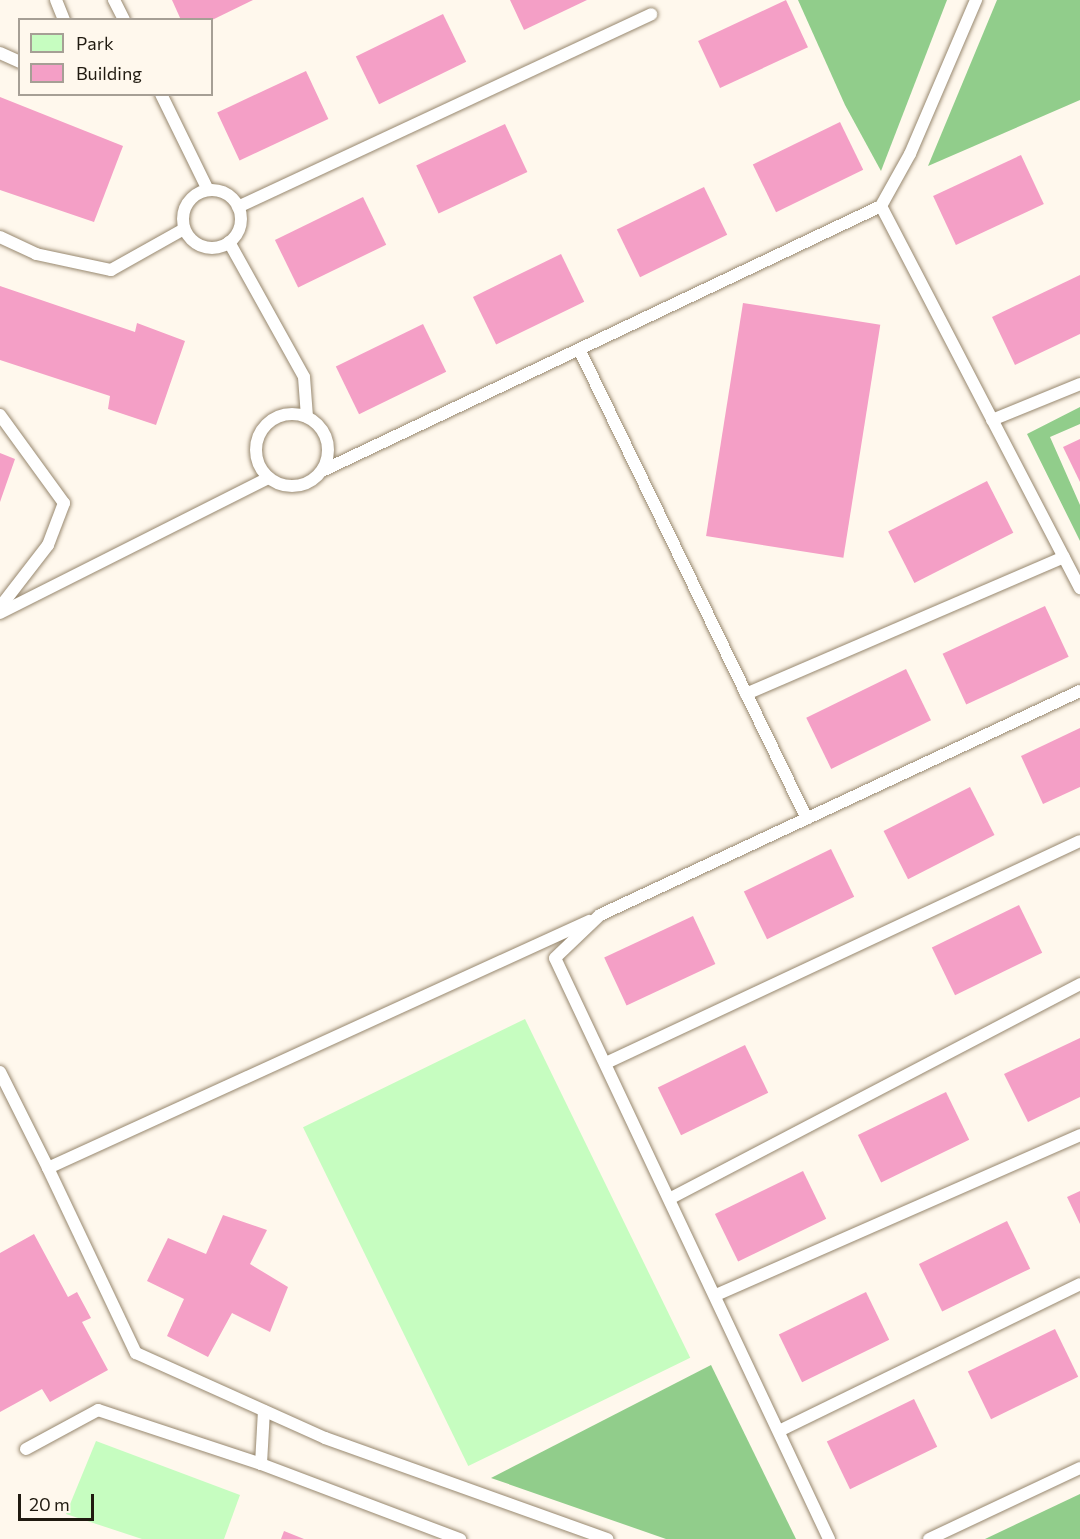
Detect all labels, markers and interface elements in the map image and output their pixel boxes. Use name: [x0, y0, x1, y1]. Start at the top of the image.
legend: [18, 18, 213, 96]
text: Park: [76, 32, 114, 54]
text: Building: [76, 62, 142, 84]
scale bar: [21, 1482, 98, 1520]
text: 20 m: [29, 1493, 70, 1515]

